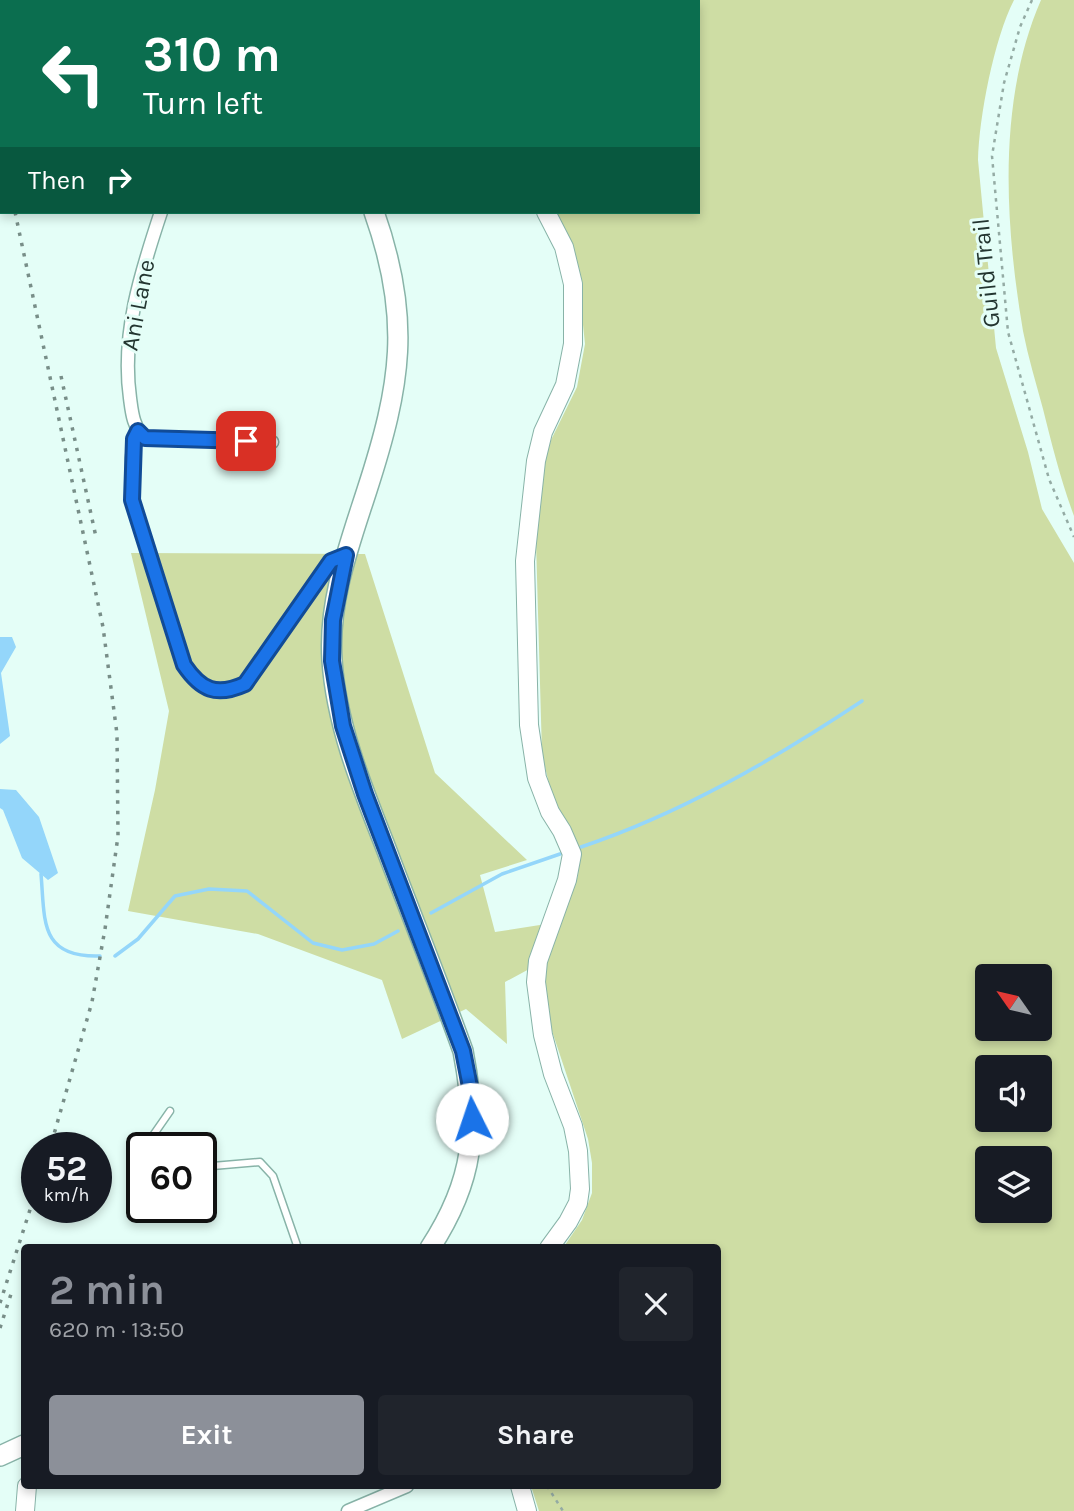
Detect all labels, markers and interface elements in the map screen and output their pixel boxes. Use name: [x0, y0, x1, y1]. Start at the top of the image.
text: 310 m: [143, 26, 281, 83]
icon: left: [28, 28, 119, 119]
text: Turn left: [143, 85, 263, 122]
icon: right: [100, 161, 138, 199]
text: Then: [28, 165, 86, 196]
street label: Guild Trail: [966, 217, 1006, 329]
street label: Ani Lane: [115, 257, 161, 353]
pin: [216, 411, 276, 471]
icon: arrive: [227, 422, 265, 460]
north arrow: [975, 964, 1052, 1041]
map controls: [975, 964, 1052, 1223]
button: sound: [975, 1055, 1052, 1132]
position arrow: [435, 1082, 509, 1156]
speed limit sign: 60: [126, 1132, 217, 1223]
button: layers: [975, 1146, 1052, 1223]
text: 52: [46, 1148, 87, 1189]
text: km/h: [44, 1184, 89, 1206]
text: 2 min: [49, 1265, 165, 1315]
button: close: [619, 1267, 693, 1341]
text: 620 m · 13:50: [49, 1316, 184, 1343]
button: Exit: [49, 1395, 364, 1475]
button: Share: [378, 1395, 693, 1475]

